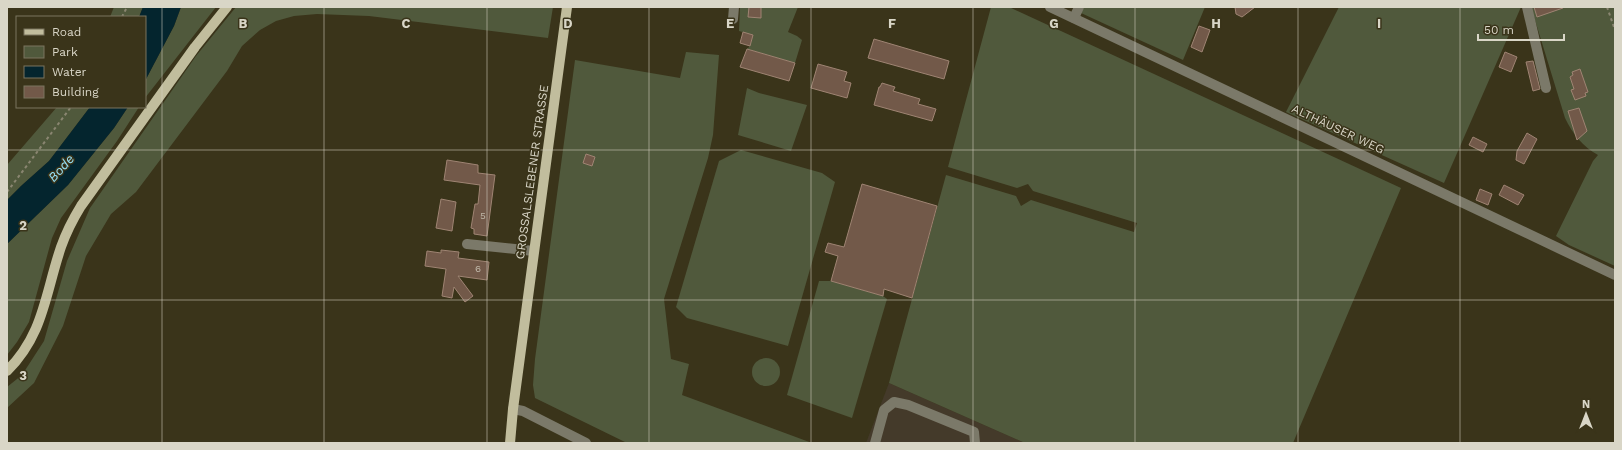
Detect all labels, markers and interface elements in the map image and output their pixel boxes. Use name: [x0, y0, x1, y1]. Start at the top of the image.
legend: [16, 16, 146, 108]
text: B: [239, 16, 248, 31]
text: C: [402, 16, 411, 31]
text: D: [563, 16, 573, 31]
text: E: [726, 16, 734, 31]
text: F: [888, 16, 896, 31]
text: G: [1049, 16, 1059, 31]
text: H: [1211, 16, 1221, 31]
text: I: [1377, 16, 1381, 31]
scale bar: [1478, 16, 1564, 42]
text: 50 m: [1484, 23, 1514, 37]
text: Road: [52, 25, 81, 39]
text: Park: [52, 45, 78, 59]
text: Water: [52, 65, 87, 79]
street label: GROSSALSLEBENER STRASSE: [513, 84, 551, 260]
text: Building: [52, 85, 99, 99]
street label: ALTHÄUSER WEG: [1289, 101, 1387, 157]
water label: Bode: [45, 151, 77, 185]
house number: 5: [480, 210, 486, 221]
text: 2: [19, 218, 27, 233]
house number: 6: [475, 263, 481, 274]
text: 3: [19, 368, 27, 383]
north arrow: [1566, 394, 1606, 434]
text: N: [1582, 398, 1590, 411]

